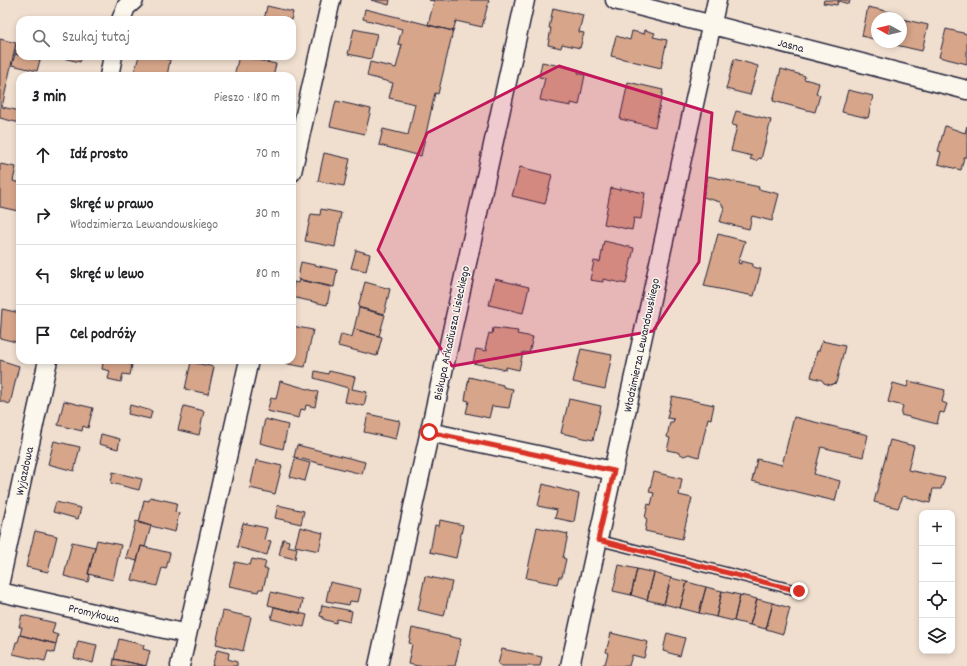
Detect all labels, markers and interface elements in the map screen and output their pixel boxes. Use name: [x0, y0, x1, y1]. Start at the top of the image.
north arrow: [871, 12, 907, 48]
search box: [16, 16, 296, 60]
icon: search: [30, 27, 52, 49]
text: Szukaj tutaj: [62, 27, 130, 49]
street label: Jasna: [776, 35, 806, 58]
text: 3 min: [32, 86, 66, 110]
text: Pieszo · 180 m: [214, 89, 280, 108]
icon: ahead: [32, 144, 54, 166]
text: Idź prosto: [70, 144, 128, 166]
text: 70 m: [256, 145, 280, 164]
text: Skręć w prawo: [70, 194, 153, 216]
icon: right: [32, 204, 54, 226]
text: 30 m: [255, 205, 280, 224]
text: Włodzimierza Lewandowskiego: [70, 216, 218, 235]
icon: left: [32, 264, 54, 286]
text: Skręć w lewo: [70, 264, 144, 286]
text: 80 m: [256, 265, 280, 284]
street label: Biskupa Arkadiusza Lisieckiego: [430, 265, 475, 402]
street label: Włodzimierza Lewandowskiego: [620, 277, 665, 414]
icon: arrive: [32, 324, 54, 346]
text: Cel podróży: [70, 324, 136, 346]
route start: [420, 423, 438, 441]
street label: Wyjazdowa: [12, 445, 39, 497]
map controls: [919, 510, 955, 654]
button: +: [919, 510, 955, 546]
button: −: [919, 546, 955, 582]
route end: [790, 582, 808, 600]
button: locate: [919, 582, 955, 618]
street label: Promykowa: [66, 600, 121, 629]
button: layers: [919, 618, 955, 654]

